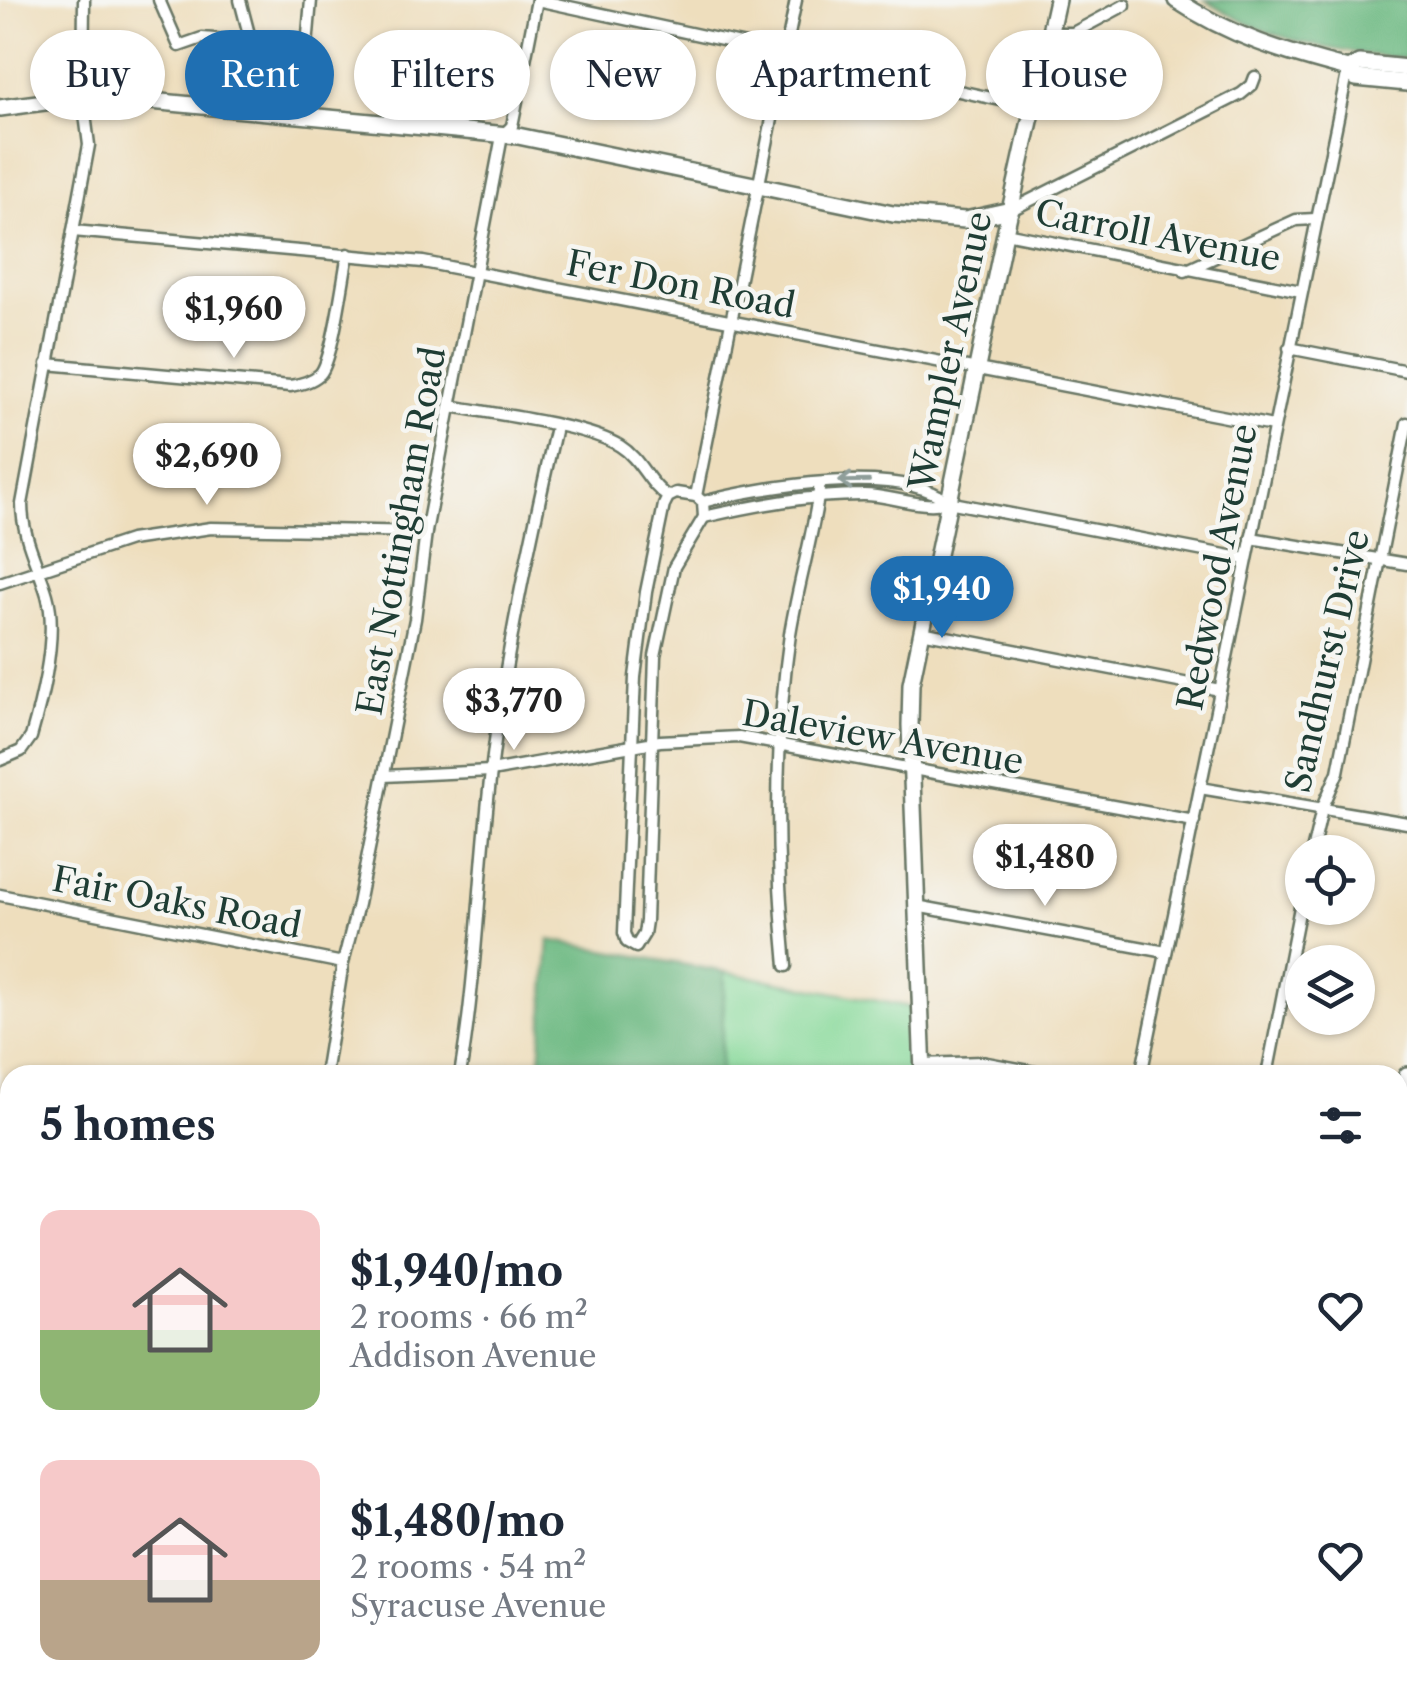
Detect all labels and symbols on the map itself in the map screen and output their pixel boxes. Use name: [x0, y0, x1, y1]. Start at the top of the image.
street label: Carroll Avenue: [1032, 190, 1284, 280]
street label: Wampler Avenue: [899, 208, 1001, 495]
street label: Fer Don Road: [563, 241, 799, 327]
pin: $1,960: [153, 276, 315, 361]
street label: East Nottingham Road: [347, 343, 455, 719]
street label: Redwood Avenue: [1168, 420, 1266, 714]
pin: $2,690: [126, 423, 288, 508]
one-way arrow: [839, 472, 872, 490]
street label: Sandhurst Drive: [1276, 525, 1378, 797]
pin: $1,940: [861, 556, 1023, 641]
pin: $3,770: [433, 668, 595, 753]
street label: Daleview Avenue: [739, 691, 1027, 783]
pin: $1,480: [964, 824, 1126, 909]
street label: Fair Oaks Road: [49, 857, 305, 947]

